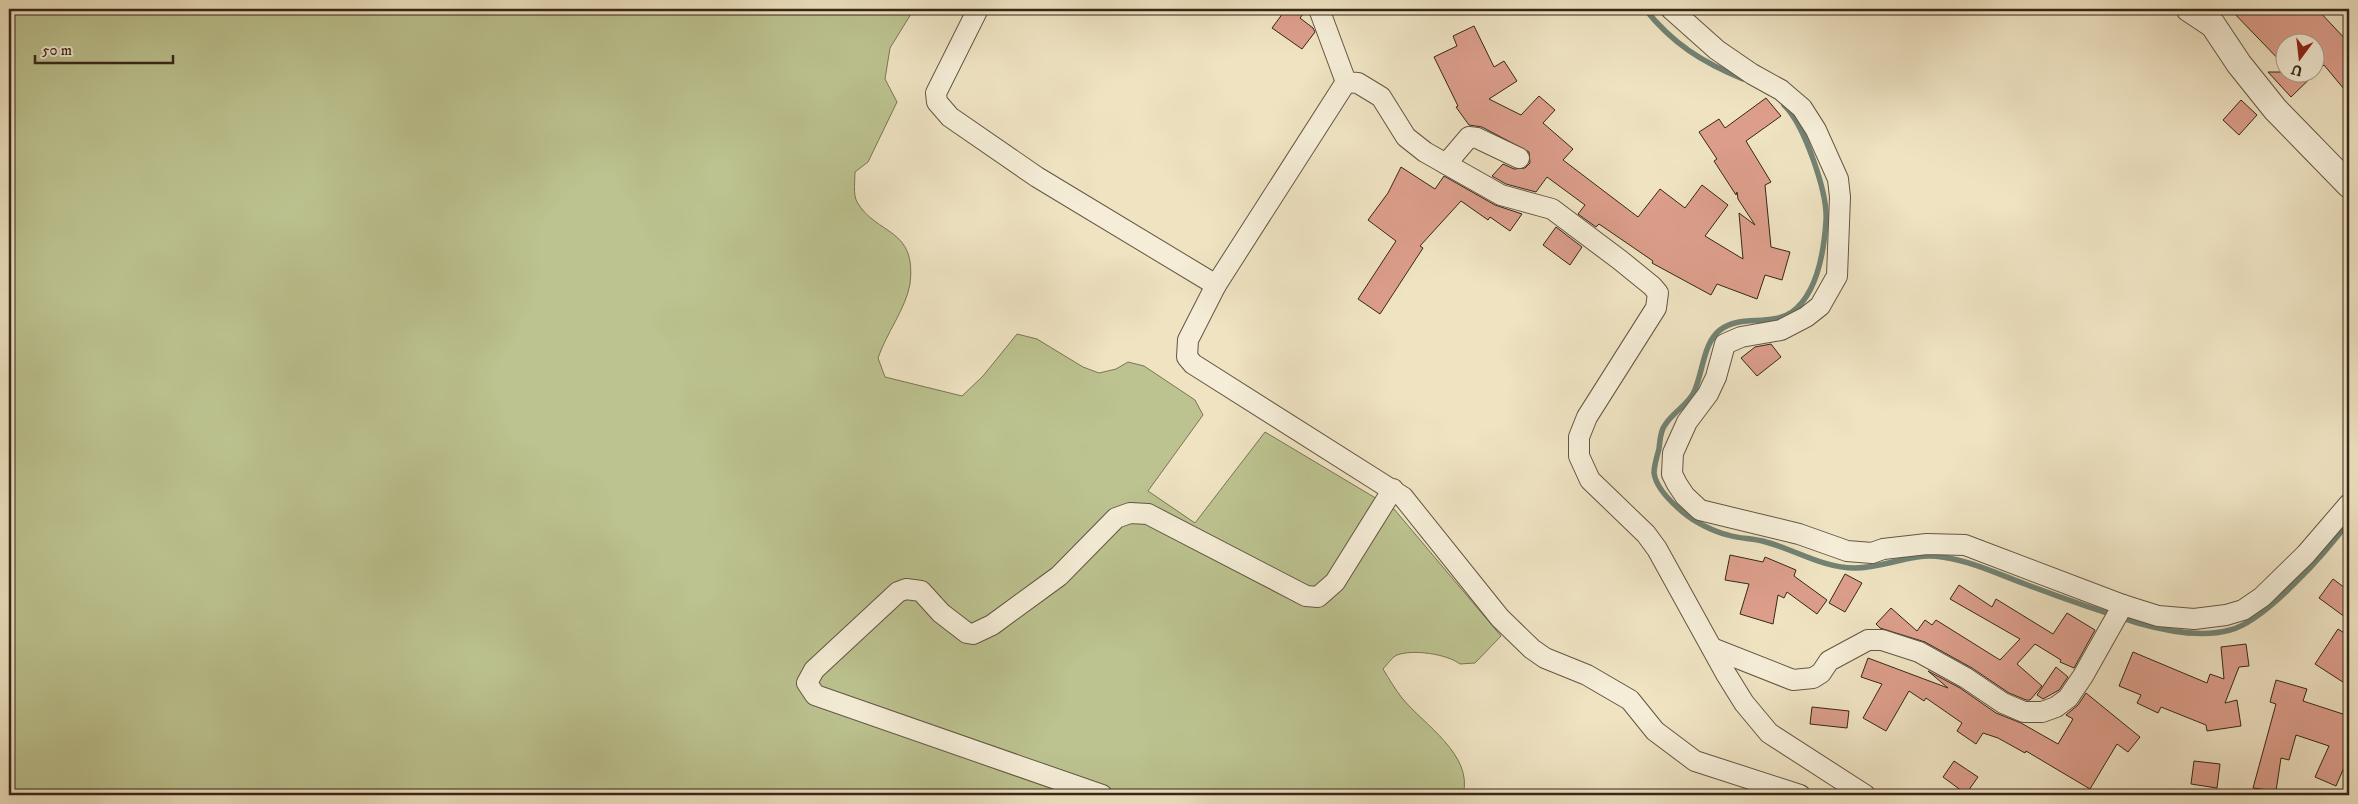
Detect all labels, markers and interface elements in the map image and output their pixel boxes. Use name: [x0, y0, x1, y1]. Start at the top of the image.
scale bar: [35, 32, 172, 64]
north arrow: [2276, 32, 2326, 82]
text: 50 m: [42, 41, 72, 60]
text: U: [2289, 59, 2304, 80]

